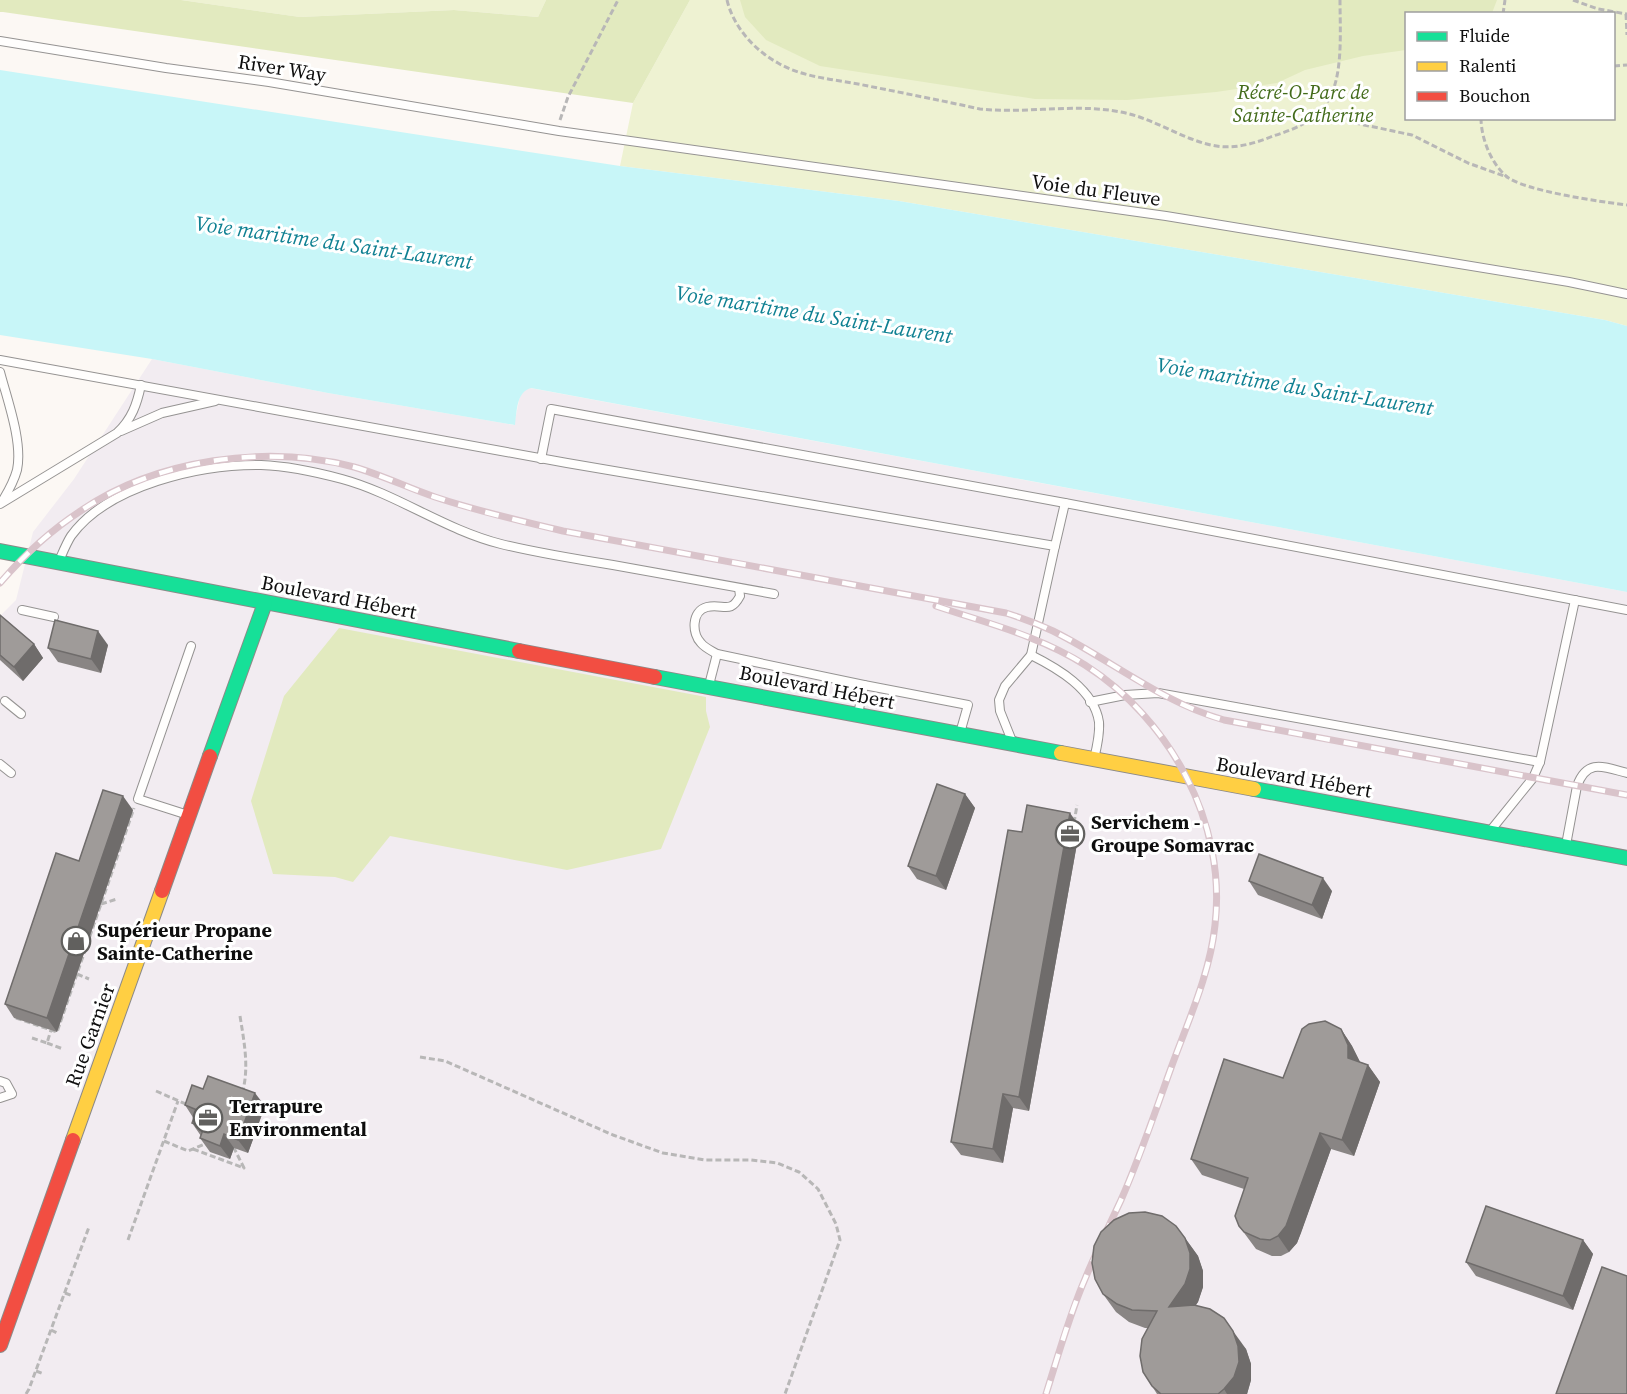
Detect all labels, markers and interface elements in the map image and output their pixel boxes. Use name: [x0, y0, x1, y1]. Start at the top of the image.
legend: [1405, 12, 1615, 120]
text: Fluide: [1459, 23, 1510, 48]
street label: River Way: [236, 47, 329, 89]
text: Ralenti: [1459, 53, 1516, 78]
park label: Récré-O-Parc de Sainte-Catherine: [1233, 78, 1373, 129]
text: Bouchon: [1459, 83, 1531, 108]
street label: Voie du Fleuve: [1030, 167, 1162, 213]
water label: Voie maritime du Saint-Laurent: [194, 208, 476, 276]
water label: Voie maritime du Saint-Laurent: [674, 278, 955, 350]
water label: Voie maritime du Saint-Laurent: [1155, 350, 1436, 422]
street label: Boulevard Hébert: [259, 568, 419, 626]
street label: Boulevard Hébert: [737, 658, 897, 716]
street label: Boulevard Hébert: [1214, 750, 1374, 805]
place label: Servichem - Groupe Somavrac: [1091, 808, 1254, 859]
office icon: Servichem - Groupe Somavrac: [1054, 818, 1086, 850]
place label: Supérieur Propane Sainte-Catherine: [97, 916, 272, 967]
shop icon: Supérieur Propane Sainte-Catherine: [60, 925, 92, 957]
street label: Rue Garnier: [58, 979, 122, 1091]
place label: Terrapure Environmental: [229, 1092, 367, 1143]
office icon: Terrapure Environmental: [192, 1102, 224, 1134]

